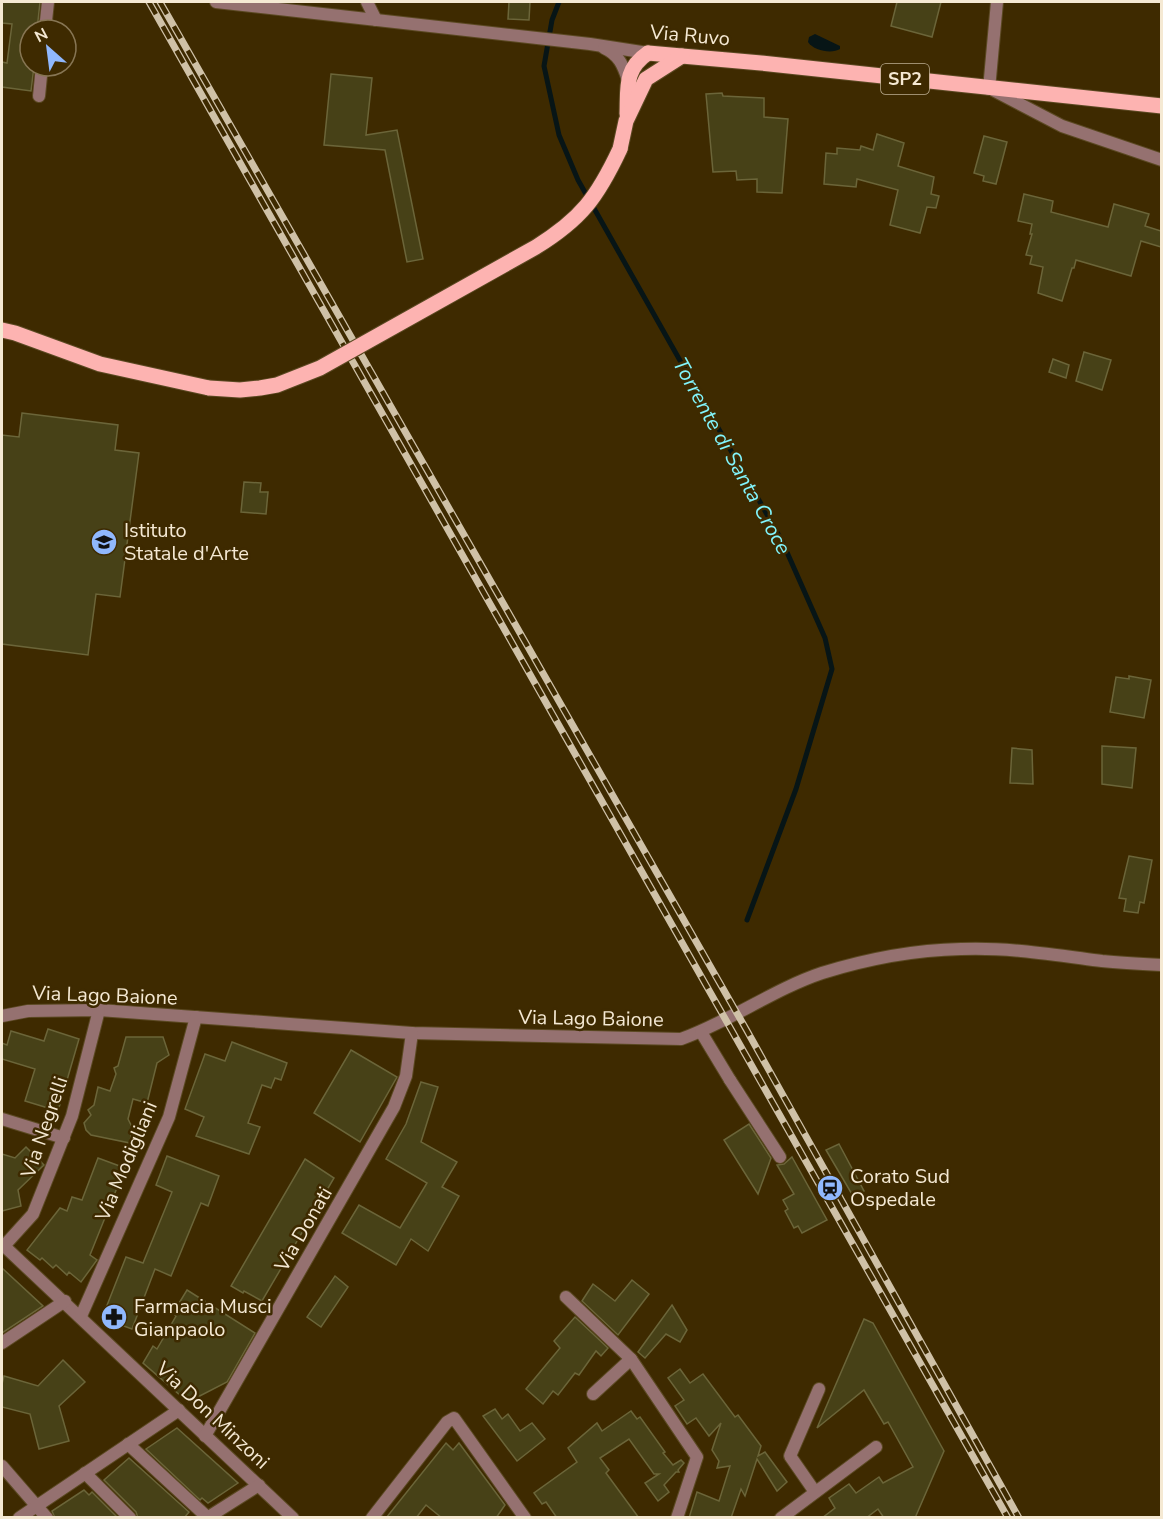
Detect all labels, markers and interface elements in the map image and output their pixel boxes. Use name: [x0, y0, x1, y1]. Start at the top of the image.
north arrow: [18, 18, 78, 78]
street label: Via Ruvo: [648, 18, 731, 52]
text: N: [31, 23, 52, 48]
road number: SP2: [881, 64, 929, 94]
water label: Torrente di Santa Croce: [666, 353, 798, 559]
place label: Istituto Statale d'Arte: [124, 517, 249, 567]
school or university icon: Istituto Statale d'Arte: [89, 527, 119, 557]
street label: Via Lago Baione: [31, 979, 178, 1012]
street label: Via Lago Baione: [517, 1004, 664, 1033]
street label: Via Negrelli: [14, 1073, 74, 1182]
street label: Via Modigliani: [89, 1097, 164, 1226]
place label: Corato Sud Ospedale: [850, 1163, 950, 1213]
station icon: Corato Sud Ospedale: [815, 1173, 845, 1203]
street label: Via Donati: [268, 1182, 339, 1277]
place label: Farmacia Musci Gianpaolo: [134, 1293, 272, 1343]
pharmacy icon: Farmacia Musci Gianpaolo: [99, 1302, 129, 1332]
street label: Via Don Minzoni: [149, 1355, 275, 1475]

